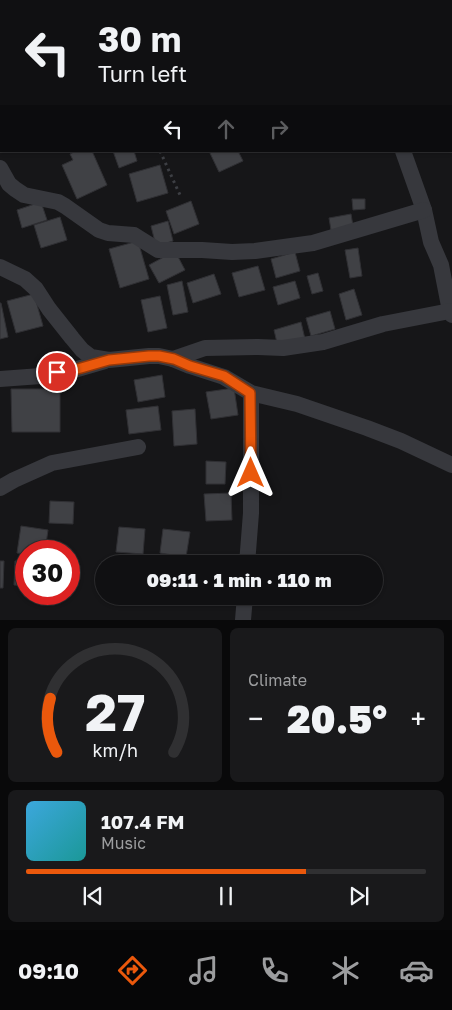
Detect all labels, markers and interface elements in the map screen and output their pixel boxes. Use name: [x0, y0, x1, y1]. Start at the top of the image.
text: 30 m: [98, 18, 181, 60]
icon: left: [15, 20, 80, 85]
text: Turn left: [98, 60, 187, 87]
icon: left: [159, 115, 187, 143]
icon: ahead: [212, 115, 240, 143]
icon: right: [265, 115, 293, 143]
pin: [36, 351, 78, 393]
icon: arrive: [43, 358, 71, 386]
position arrow: [224, 446, 276, 498]
speed limit sign: 30: [15, 540, 80, 605]
text: 09:11 · 1 min · 110 m: [147, 568, 331, 591]
text: Climate: [248, 670, 307, 690]
text: 27: [85, 680, 145, 742]
text: 20.5°: [287, 696, 387, 741]
text: −: [248, 702, 263, 735]
text: +: [411, 702, 426, 735]
text: km/h: [92, 739, 138, 761]
text: 107.4 FM: [101, 810, 184, 833]
text: Music: [101, 833, 146, 853]
icon: previous: [79, 882, 107, 910]
icon: pause: [212, 882, 240, 910]
icon: next: [345, 882, 373, 910]
icon: directions: [115, 953, 150, 988]
icon: music: [186, 953, 221, 988]
icon: phone: [257, 953, 292, 988]
icon: climate: [328, 953, 363, 988]
icon: car: [399, 953, 434, 988]
text: 09:10: [18, 957, 79, 984]

